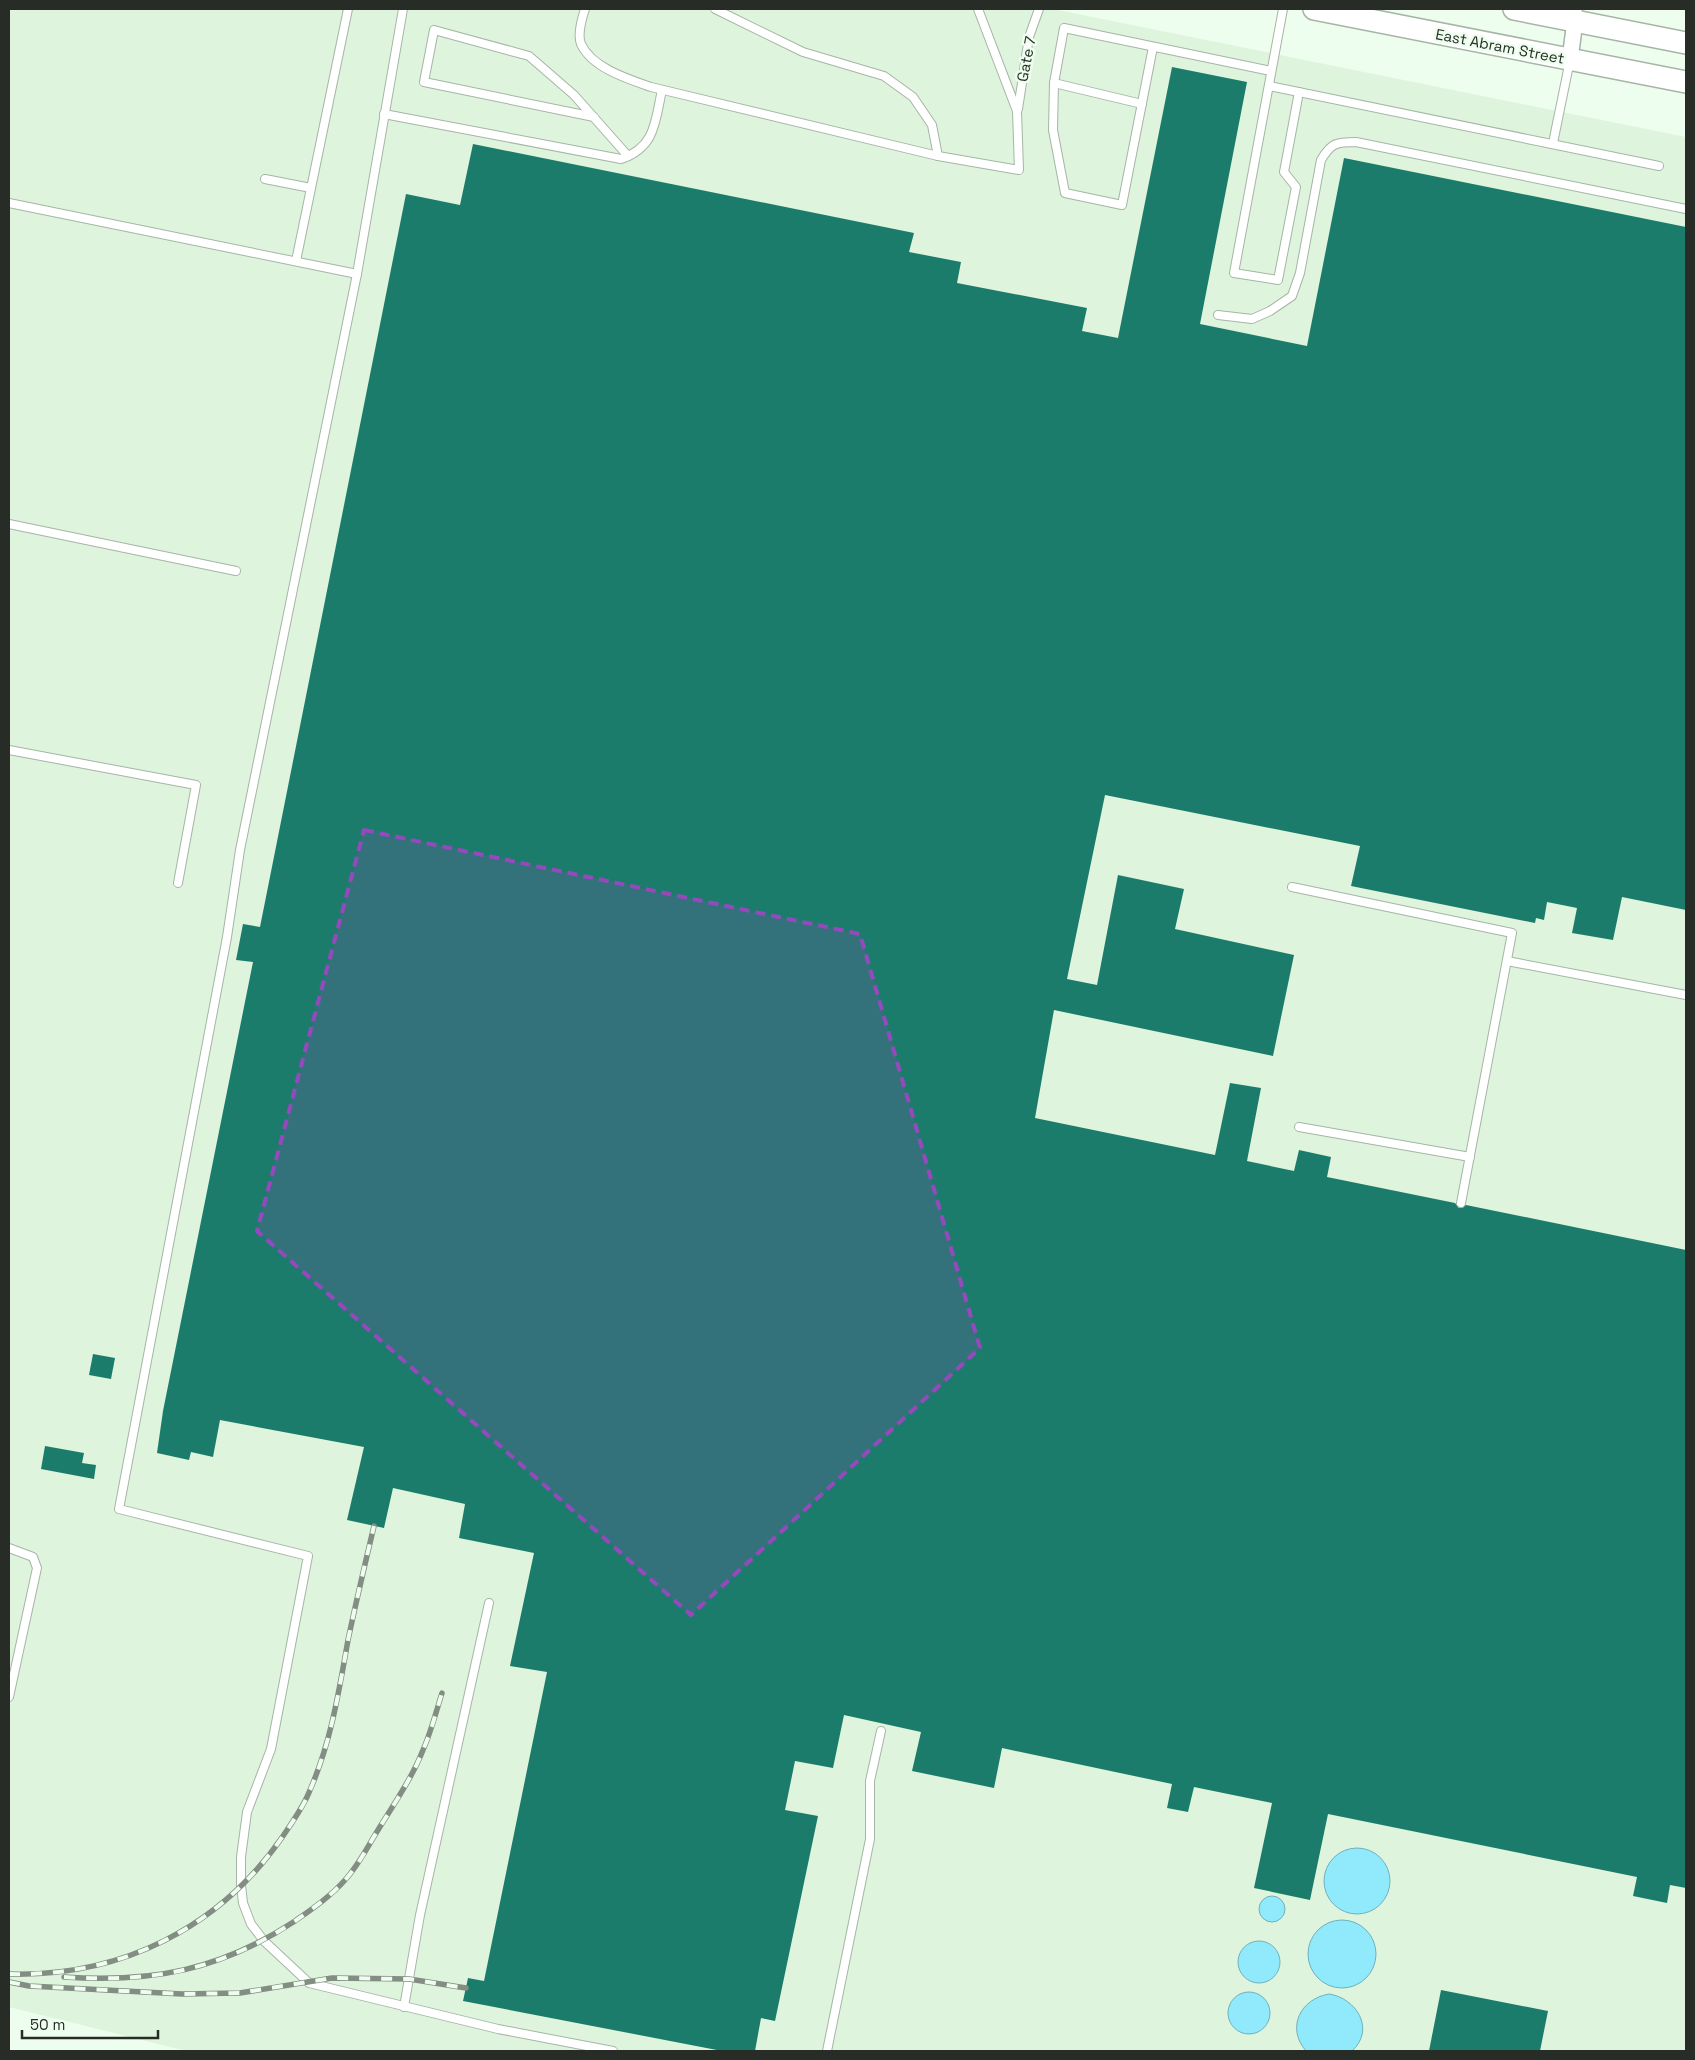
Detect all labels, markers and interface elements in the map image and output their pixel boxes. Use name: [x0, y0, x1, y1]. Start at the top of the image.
street label: East Abram Street: [1434, 24, 1566, 68]
street label: Gate 7: [1012, 35, 1040, 83]
scale bar: [22, 2008, 159, 2040]
text: 50 m: [30, 2015, 65, 2034]

